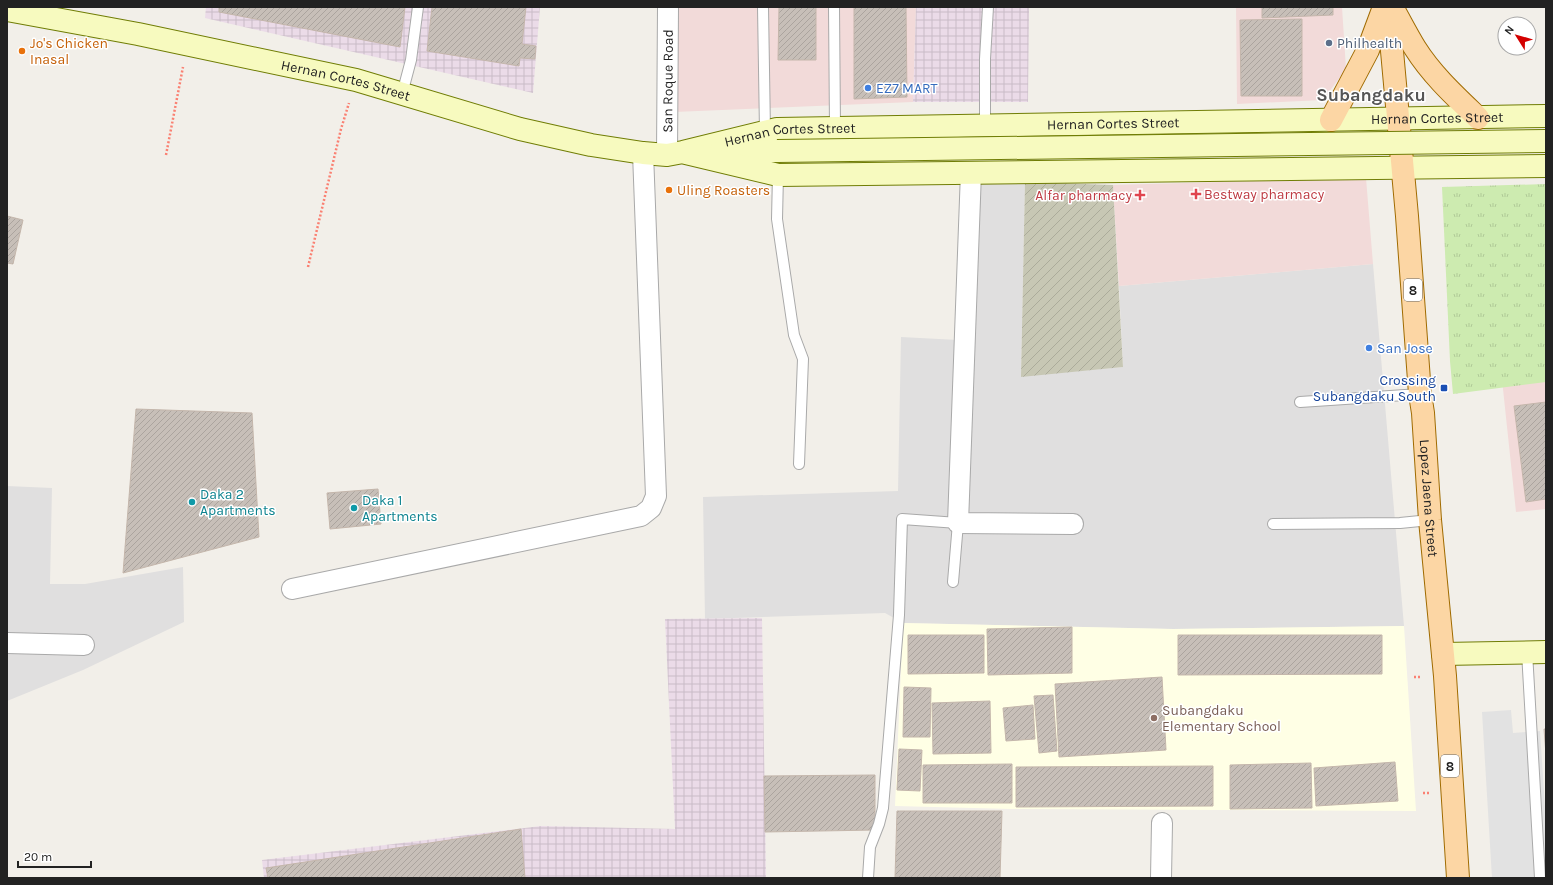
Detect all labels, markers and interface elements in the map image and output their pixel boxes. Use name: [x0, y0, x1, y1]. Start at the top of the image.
north arrow: [1497, 16, 1537, 56]
text: N: [1502, 23, 1517, 37]
street label: San Roque Road: [659, 29, 676, 133]
place label: Jo's Chicken Inasal: [30, 35, 108, 68]
place label: Philhealth: [1337, 35, 1402, 52]
marker: Philhealth: [1324, 38, 1334, 48]
marker: Jo's Chicken Inasal: [17, 46, 27, 56]
street label: Hernan Cortes Street: [280, 56, 412, 104]
place label: EZ7 MART: [876, 80, 938, 97]
marker: EZ7 MART: [863, 83, 873, 93]
district label: Subangdaku: [1316, 84, 1426, 106]
street label: Hernan Cortes Street: [1371, 108, 1504, 127]
street label: Hernan Cortes Street: [1047, 114, 1180, 133]
street label: Hernan Cortes Street: [723, 119, 856, 150]
place label: Uling Roasters: [677, 182, 770, 199]
marker: Uling Roasters: [664, 185, 674, 195]
place label: Bestway pharmacy: [1204, 186, 1325, 203]
place label: Alfar pharmacy: [1035, 187, 1132, 204]
marker: Bestway pharmacy: [1191, 189, 1201, 199]
marker: Alfar pharmacy: [1135, 190, 1145, 200]
road number: 8: [1404, 279, 1422, 301]
place label: San Jose: [1377, 340, 1433, 357]
marker: San Jose: [1364, 343, 1374, 353]
place label: Crossing Subangdaku South: [1313, 372, 1436, 405]
marker: Crossing Subangdaku South: [1439, 383, 1449, 393]
street label: Lopez Jaena Street: [1416, 439, 1442, 558]
place label: Daka 2 Apartments: [200, 486, 276, 519]
place label: Daka 1 Apartments: [362, 492, 438, 525]
marker: Daka 2 Apartments: [187, 497, 197, 507]
marker: Daka 1 Apartments: [349, 503, 359, 513]
place label: Subangdaku Elementary School: [1162, 702, 1281, 735]
marker: Subangdaku Elementary School: [1149, 713, 1159, 723]
road number: 8: [1441, 755, 1459, 777]
scale bar: [18, 843, 91, 869]
text: 20 m: [24, 850, 52, 864]

